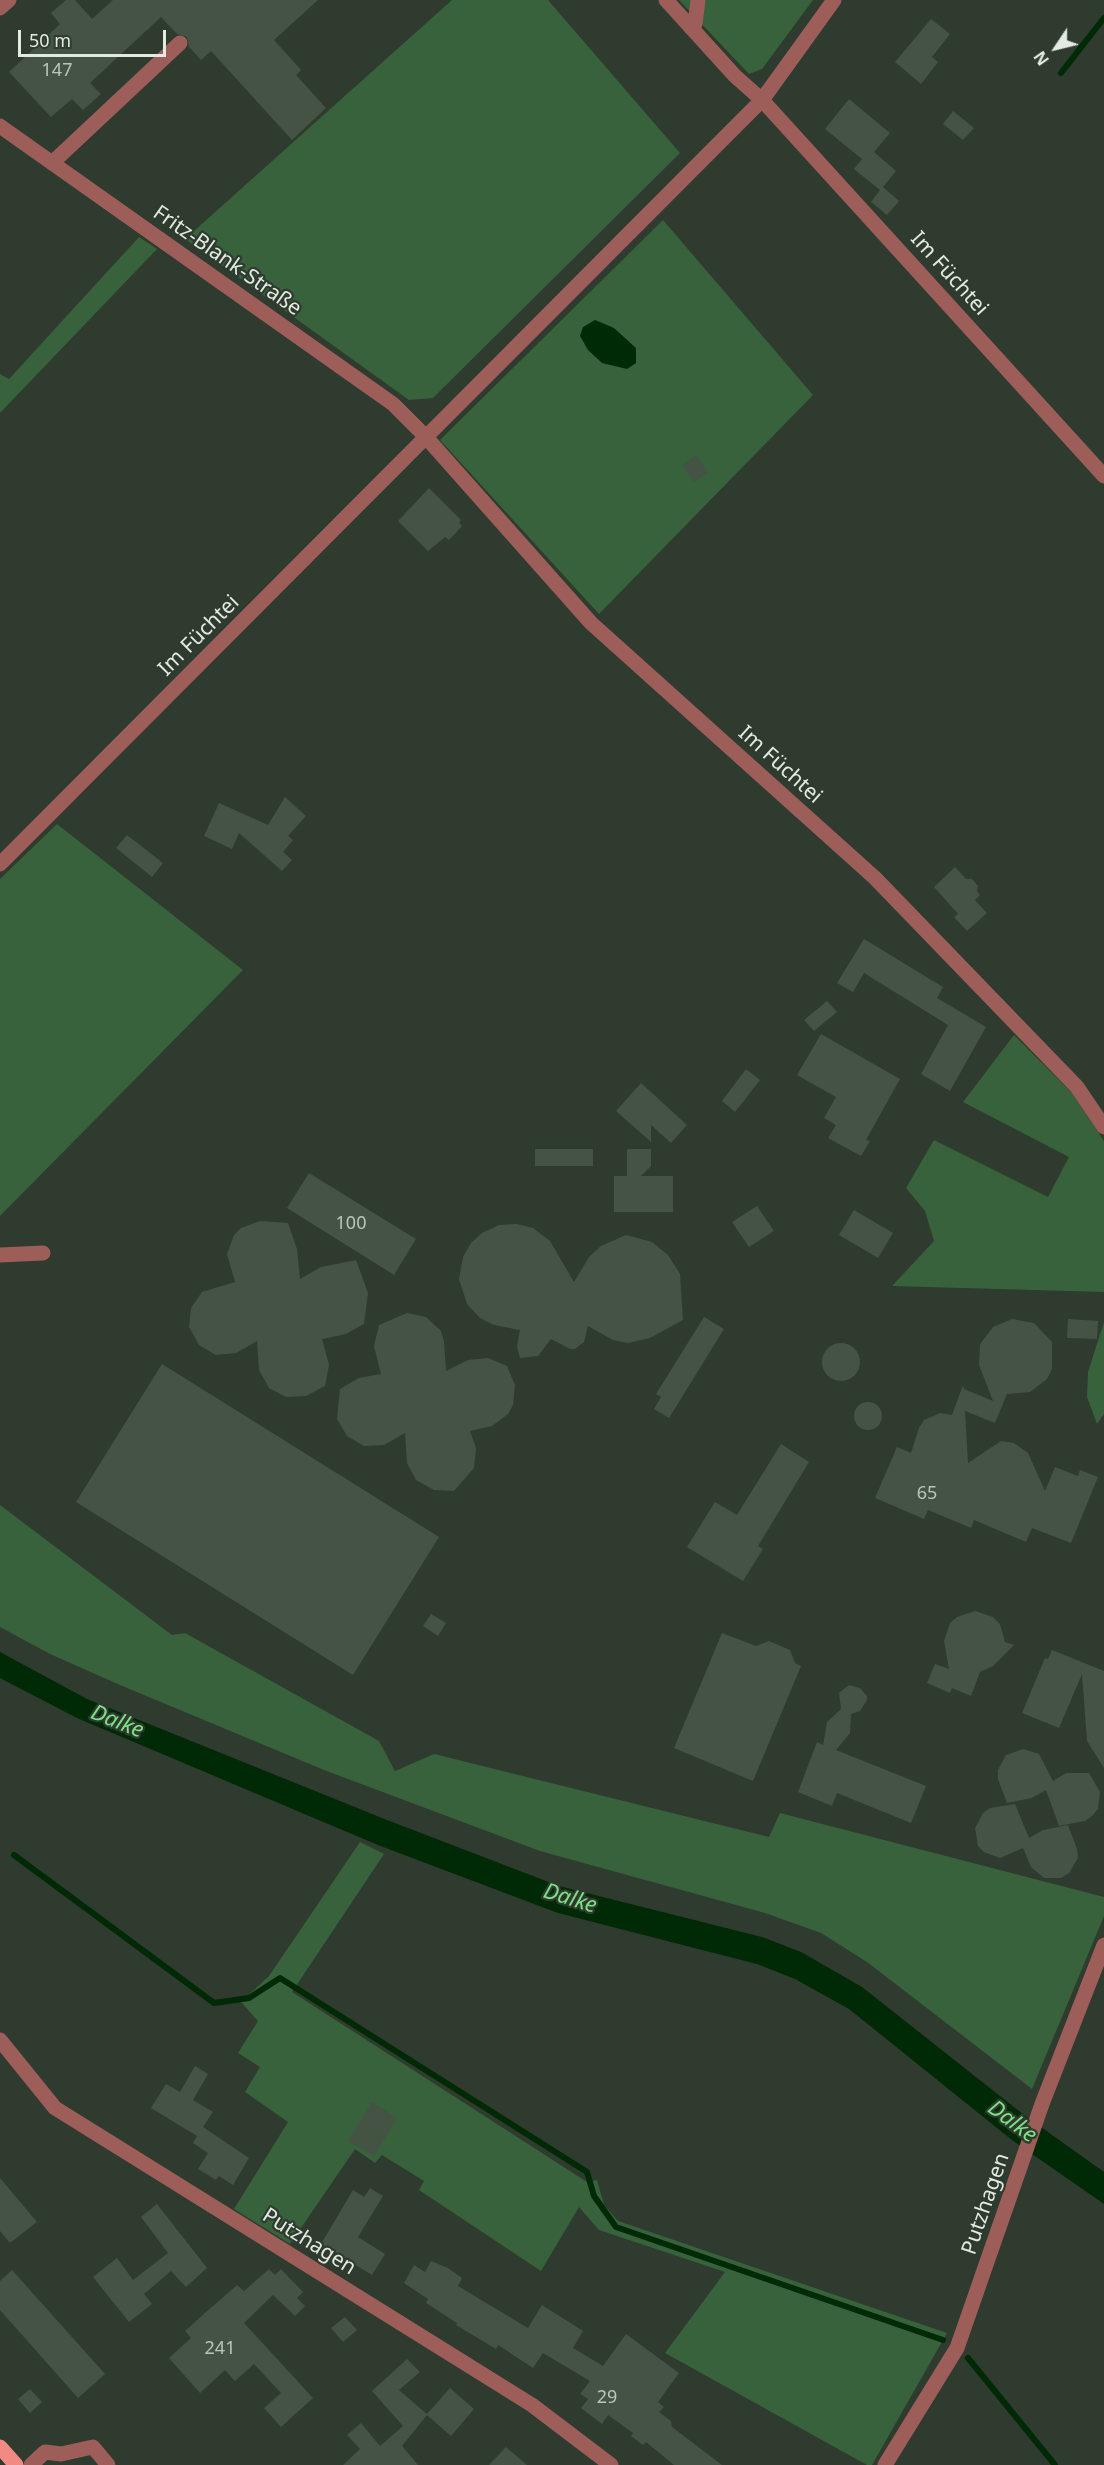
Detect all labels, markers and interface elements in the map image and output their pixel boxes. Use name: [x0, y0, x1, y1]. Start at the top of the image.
scale bar: [21, 18, 170, 56]
north arrow: [1026, 18, 1086, 78]
text: 50 m: [29, 28, 71, 52]
text: N: [1029, 47, 1054, 70]
house number: 147: [42, 60, 72, 82]
street label: Fritz-Blank-Straße: [148, 200, 306, 322]
street label: Im Füchtei: [905, 227, 993, 321]
street label: Im Füchtei: [153, 590, 245, 682]
street label: Im Füchtei: [733, 721, 827, 809]
house number: 100: [336, 1213, 366, 1235]
house number: 65: [917, 1483, 937, 1505]
water label: Dalke: [87, 1700, 147, 1744]
water label: Dalke: [540, 1878, 600, 1920]
water label: Dalke: [982, 2095, 1042, 2149]
street label: Putzhagen: [957, 2150, 1015, 2258]
street label: Putzhagen: [258, 2203, 360, 2281]
house number: 241: [205, 2338, 235, 2360]
house number: 29: [597, 2387, 617, 2409]

